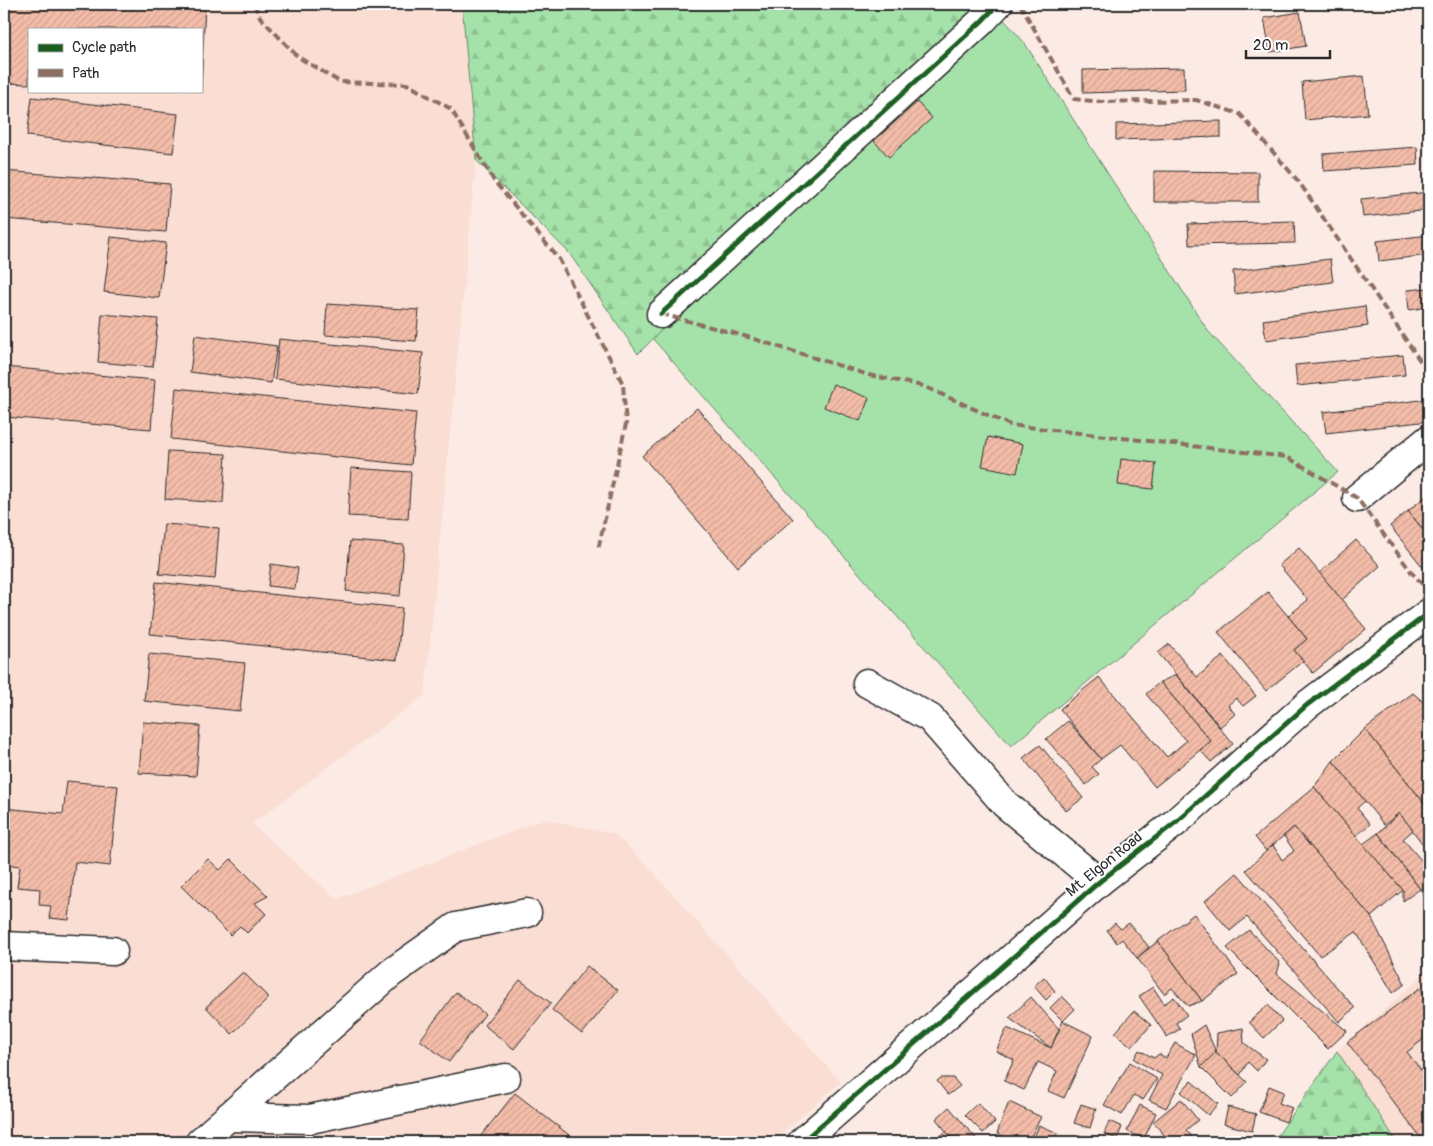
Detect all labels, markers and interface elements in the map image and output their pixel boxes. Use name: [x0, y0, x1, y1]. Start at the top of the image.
legend: [28, 28, 202, 92]
scale bar: [1246, 28, 1329, 60]
text: 20 m: [1253, 36, 1288, 55]
text: Cycle path: [72, 38, 136, 57]
text: Path: [72, 64, 99, 83]
street label: Mt. Elgon Road: [1062, 828, 1146, 901]

